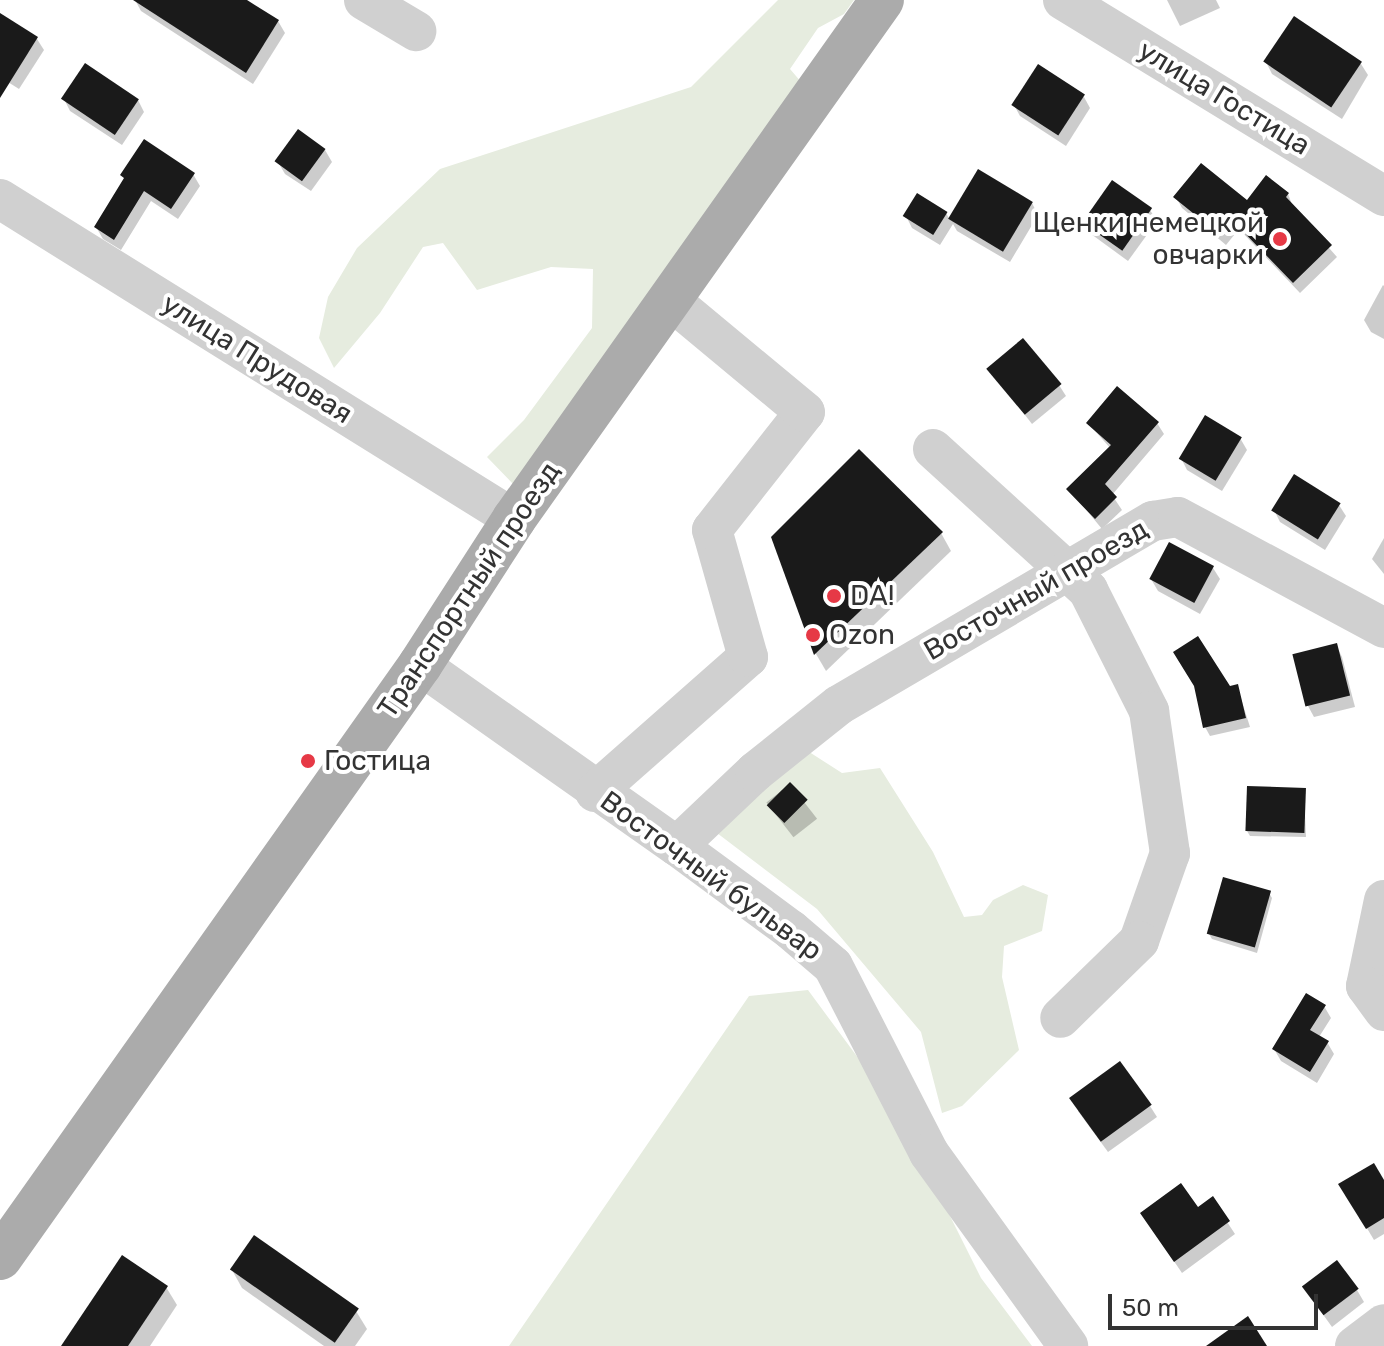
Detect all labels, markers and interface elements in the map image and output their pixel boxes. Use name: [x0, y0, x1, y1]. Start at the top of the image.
street label: улица Гостица: [1132, 34, 1316, 162]
place label: Щенки немецкой овчарки: [1033, 206, 1264, 272]
marker: Щенки немецкой овчарки: [1271, 230, 1289, 248]
street label: улица Прудовая: [156, 287, 358, 431]
street label: Транспортный проезд: [371, 456, 567, 724]
street label: Восточный проезд: [918, 512, 1154, 668]
place label: DA!: [850, 579, 895, 613]
marker: DA!: [825, 587, 843, 605]
place label: Ozon: [829, 618, 895, 652]
marker: Ozon: [804, 626, 822, 644]
place label: Гостица: [324, 744, 431, 778]
marker: Гостица: [299, 752, 317, 770]
street label: Восточный бульвар: [594, 784, 828, 968]
scale bar: [1112, 1278, 1322, 1328]
text: 50 m: [1122, 1294, 1179, 1322]

